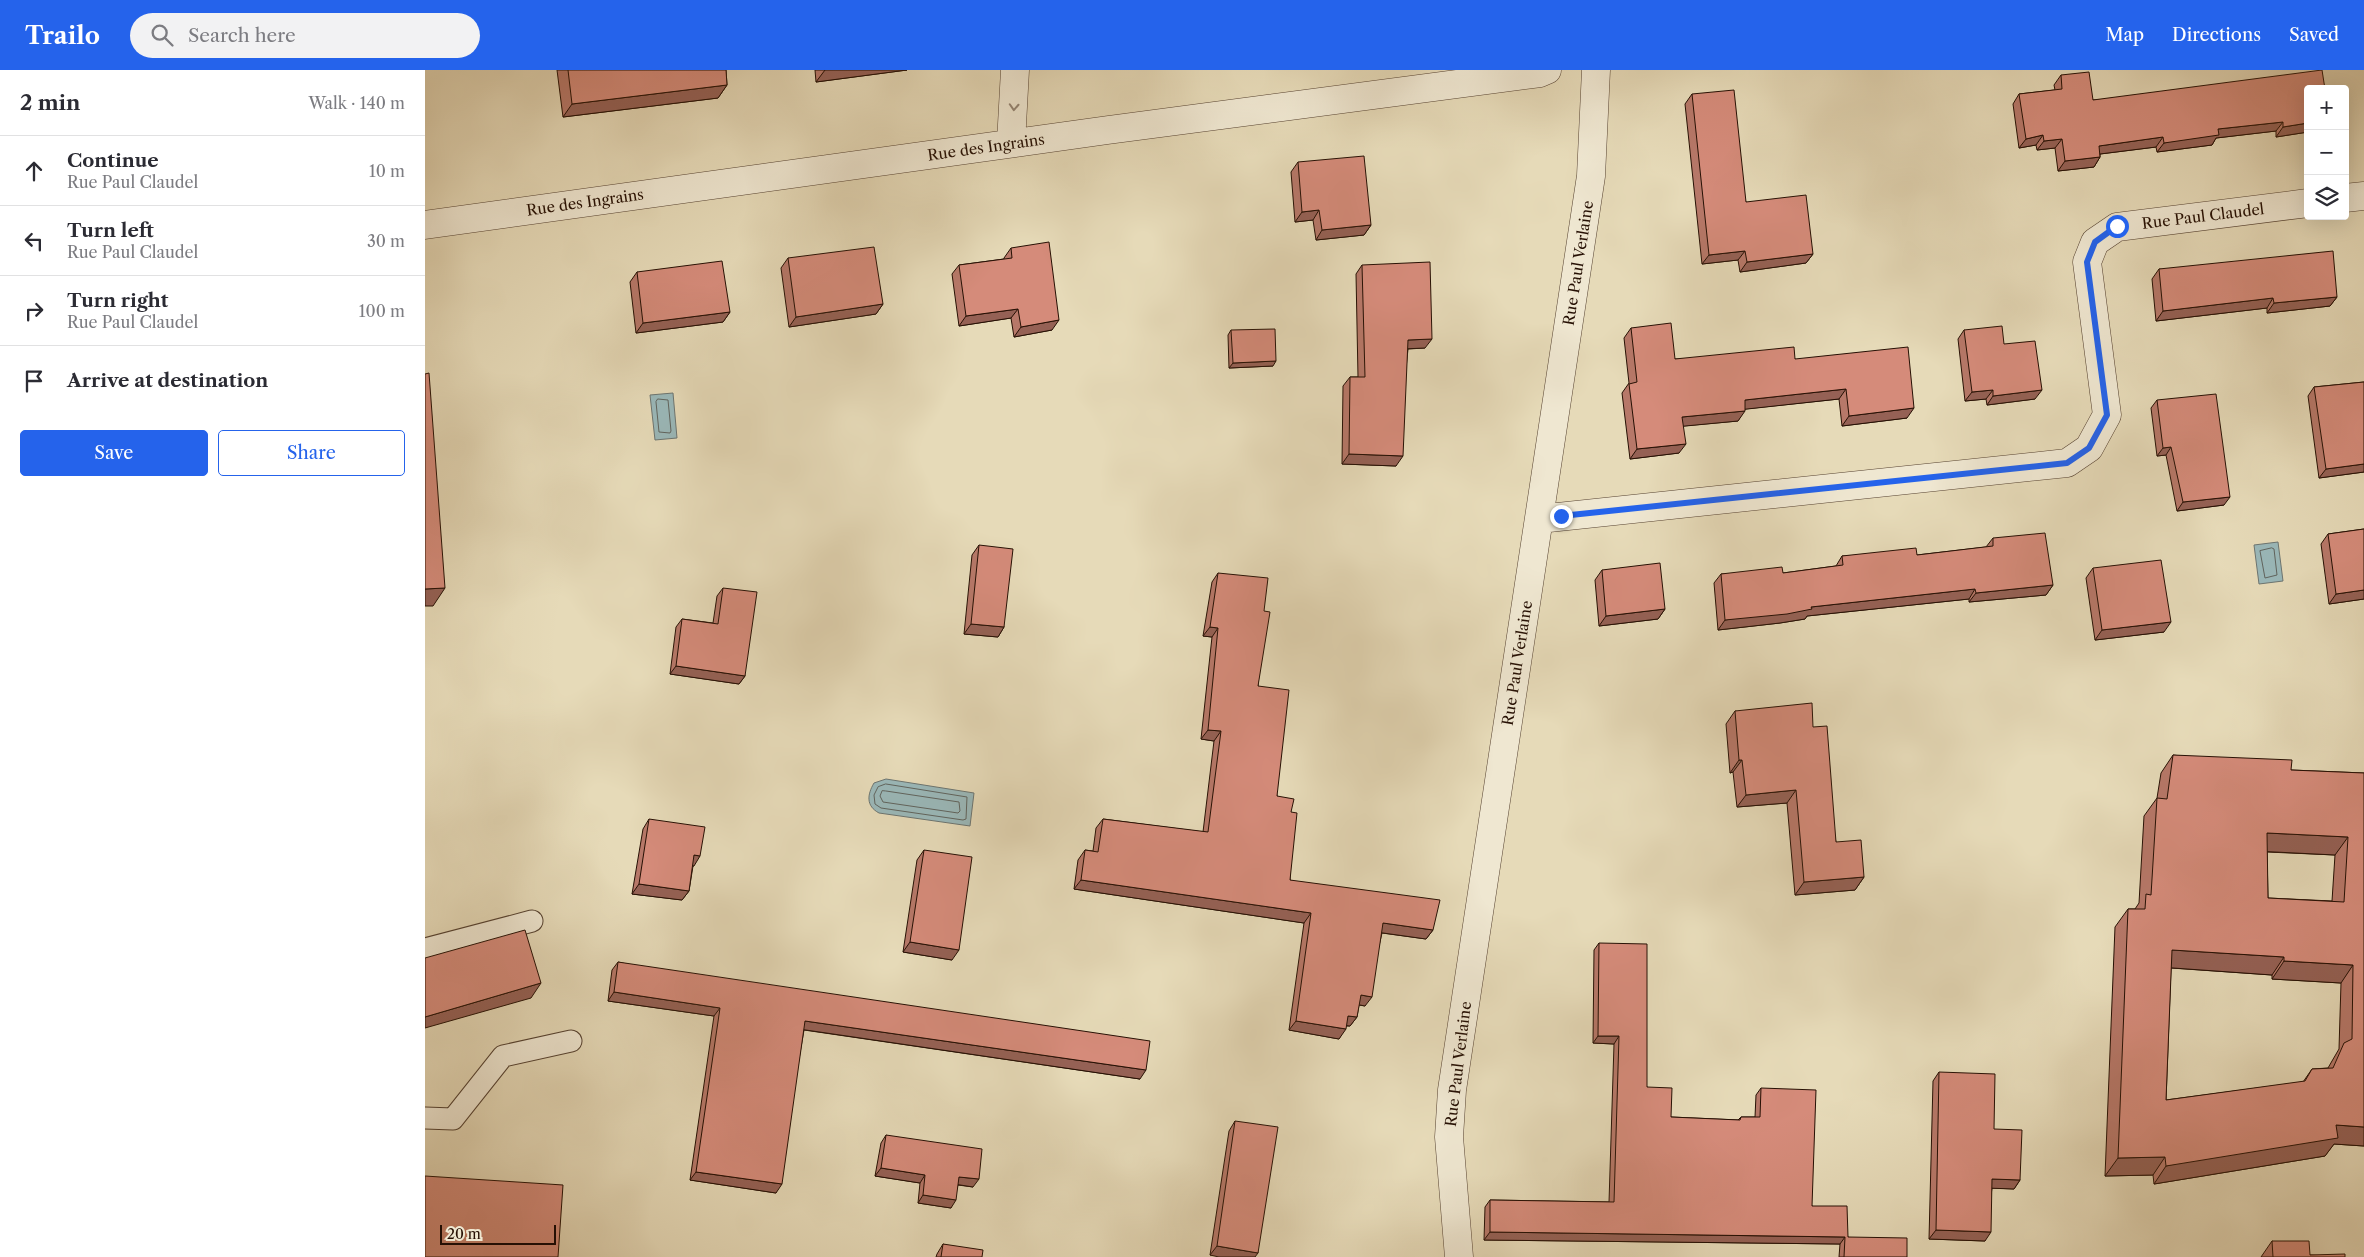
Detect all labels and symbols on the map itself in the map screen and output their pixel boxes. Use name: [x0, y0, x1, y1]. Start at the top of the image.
one-way arrow: [1008, 103, 1019, 111]
street label: Rue des Ingrains: [926, 129, 1046, 165]
street label: Rue des Ingrains: [525, 184, 645, 220]
street label: Rue Paul Verlaine: [1559, 199, 1597, 327]
street label: Rue Paul Claudel: [2141, 199, 2266, 233]
route start: [2106, 215, 2129, 238]
route end: [1550, 505, 1573, 528]
street label: Rue Paul Verlaine: [1498, 599, 1536, 727]
street label: Rue Paul Verlaine: [1441, 1000, 1475, 1128]
scale bar: [440, 1222, 556, 1245]

